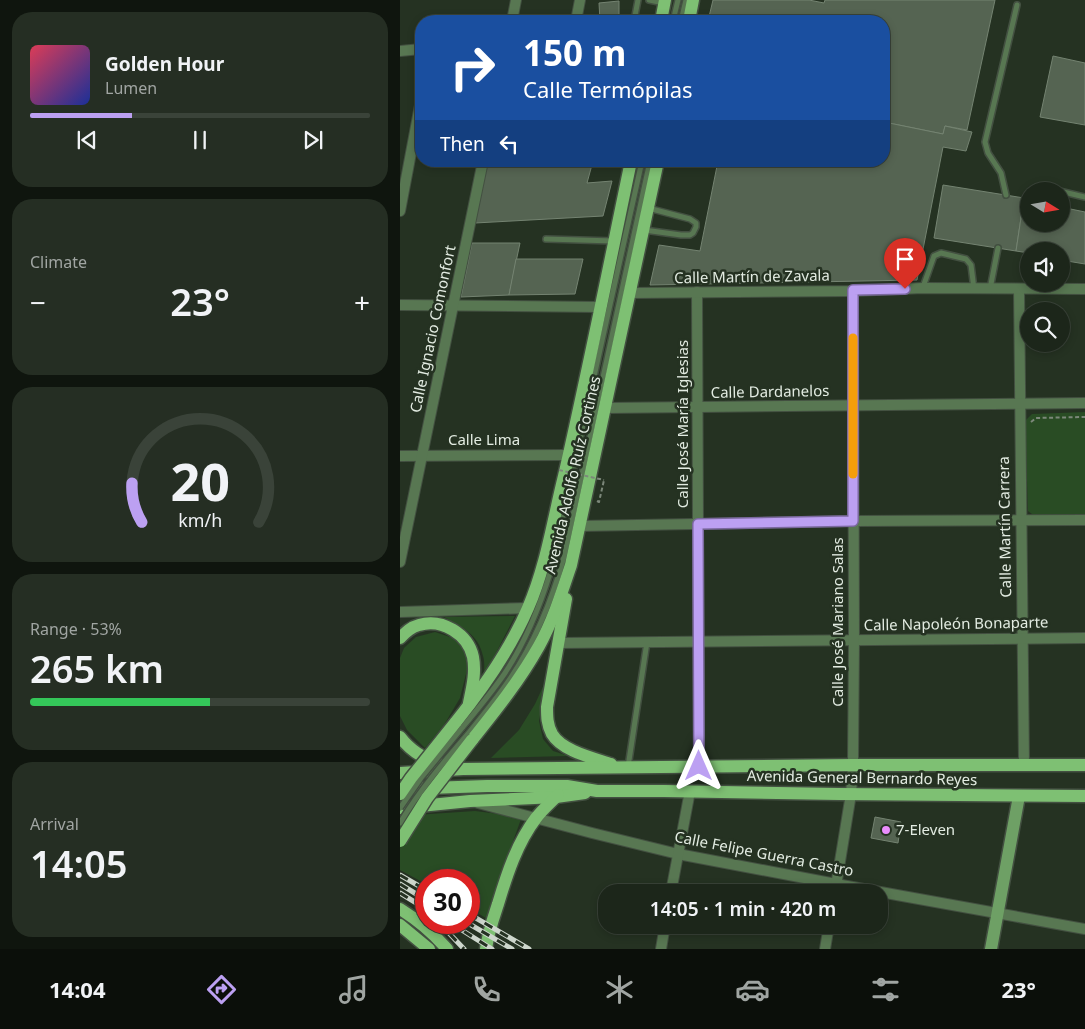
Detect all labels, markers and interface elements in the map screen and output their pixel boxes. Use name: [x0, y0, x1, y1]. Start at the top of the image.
text: 150 m: [523, 29, 626, 76]
icon: right: [440, 35, 505, 100]
text: Golden Hour: [105, 51, 224, 77]
text: Calle Termópilas: [523, 74, 693, 104]
text: Lumen: [105, 77, 157, 99]
icon: previous: [73, 126, 101, 154]
icon: pause: [186, 126, 214, 154]
icon: next: [299, 126, 327, 154]
icon: left: [495, 130, 523, 158]
text: Then: [440, 131, 485, 157]
north arrow: [1020, 182, 1070, 232]
map controls: [1020, 182, 1070, 352]
pin: [884, 238, 926, 289]
button: sound: [1020, 242, 1070, 292]
street label: Calle Ignacio Comonfort: [404, 243, 460, 414]
icon: arrive: [891, 245, 919, 273]
text: Climate: [30, 251, 87, 273]
street label: Calle Martín de Zavala: [674, 265, 830, 287]
text: 23°: [170, 275, 230, 327]
text: −: [30, 283, 46, 321]
text: +: [354, 283, 370, 321]
button: search: [1020, 302, 1070, 352]
street label: Calle José María Iglesias: [672, 340, 692, 508]
street label: Avenida Adolfo Ruíz Cortines: [539, 374, 605, 576]
street label: Calle Dardanelos: [710, 380, 830, 402]
street label: Calle Lima: [448, 429, 520, 449]
text: 20: [170, 445, 230, 516]
street label: Calle Martín Carrera: [993, 456, 1015, 598]
text: km/h: [178, 508, 222, 532]
street label: Calle José Mariano Salas: [827, 537, 847, 707]
street label: Calle Napoleón Bonaparte: [863, 611, 1049, 635]
text: Range · 53%: [30, 618, 122, 640]
text: 265 km: [30, 642, 164, 694]
position arrow: [672, 739, 724, 791]
street label: Avenida General Bernardo Reyes: [747, 765, 977, 789]
text: Arrival: [30, 813, 79, 835]
place label: 7-Eleven: [896, 819, 955, 839]
marker: 7-Eleven: [880, 824, 892, 836]
street label: Calle Felipe Guerra Castro: [673, 826, 855, 880]
text: 14:05: [30, 837, 127, 889]
speed limit sign: 30: [415, 869, 480, 934]
text: 14:05 · 1 min · 420 m: [650, 896, 836, 922]
icon: directions: [204, 972, 239, 1007]
icon: music: [336, 972, 371, 1007]
icon: phone: [469, 972, 504, 1007]
icon: climate: [602, 972, 637, 1007]
icon: car: [735, 972, 770, 1007]
icon: filters: [868, 972, 903, 1007]
text: 14:04: [49, 974, 106, 1004]
text: 23°: [1001, 974, 1036, 1004]

